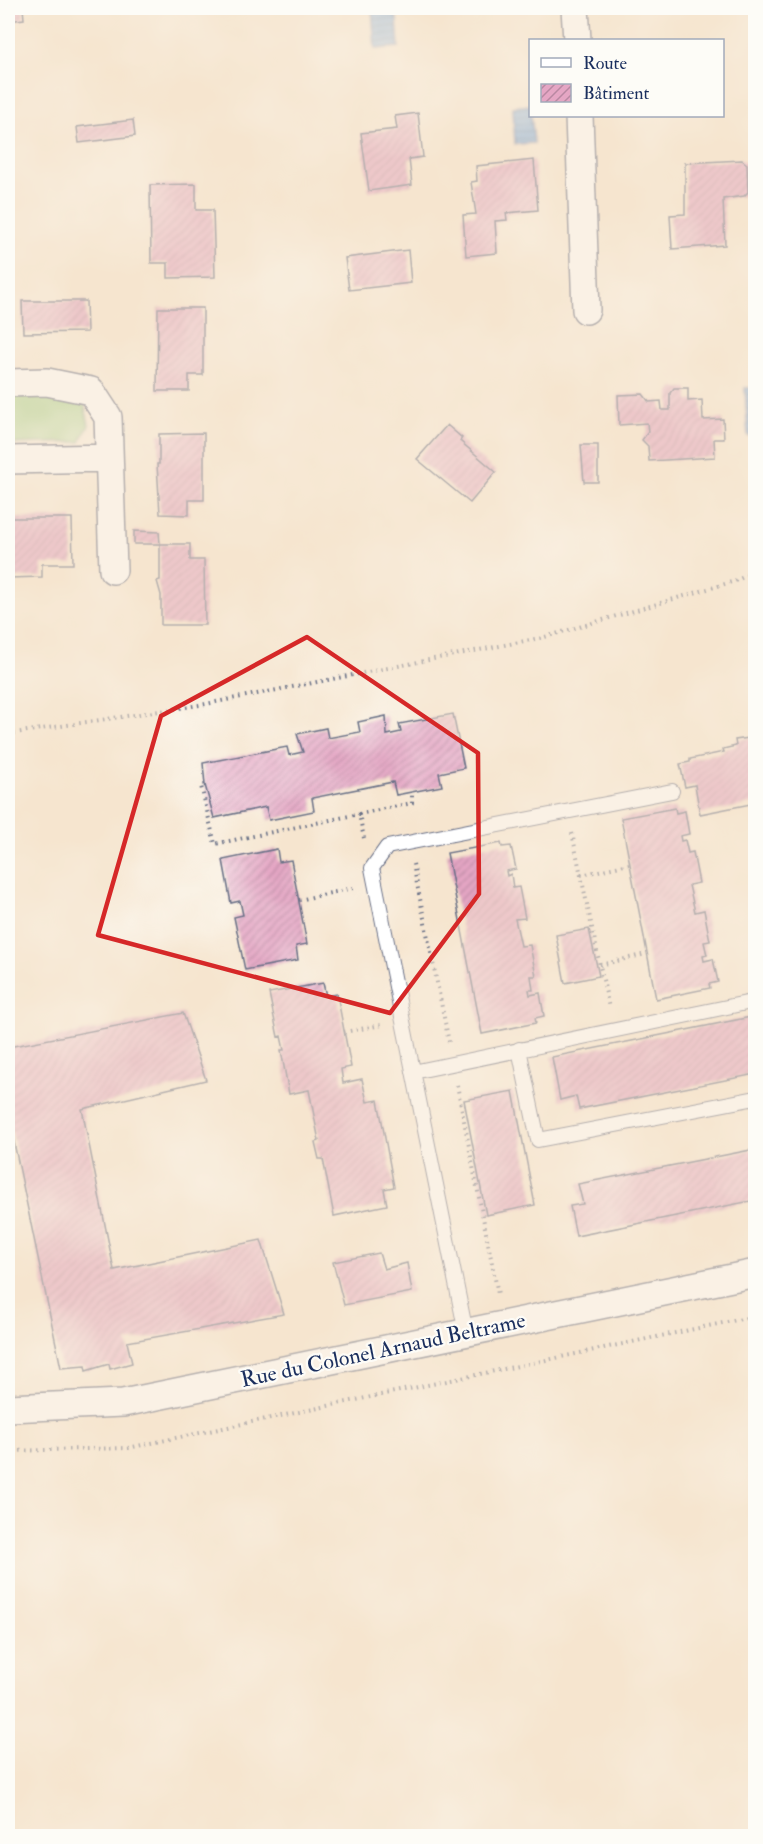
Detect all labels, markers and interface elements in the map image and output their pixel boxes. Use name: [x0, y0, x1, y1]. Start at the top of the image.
legend: [529, 39, 724, 117]
text: Route: [583, 52, 627, 75]
text: Bâtiment: [583, 82, 649, 105]
street label: Rue du Colonel Arnaud Beltrame: [238, 1306, 528, 1394]

